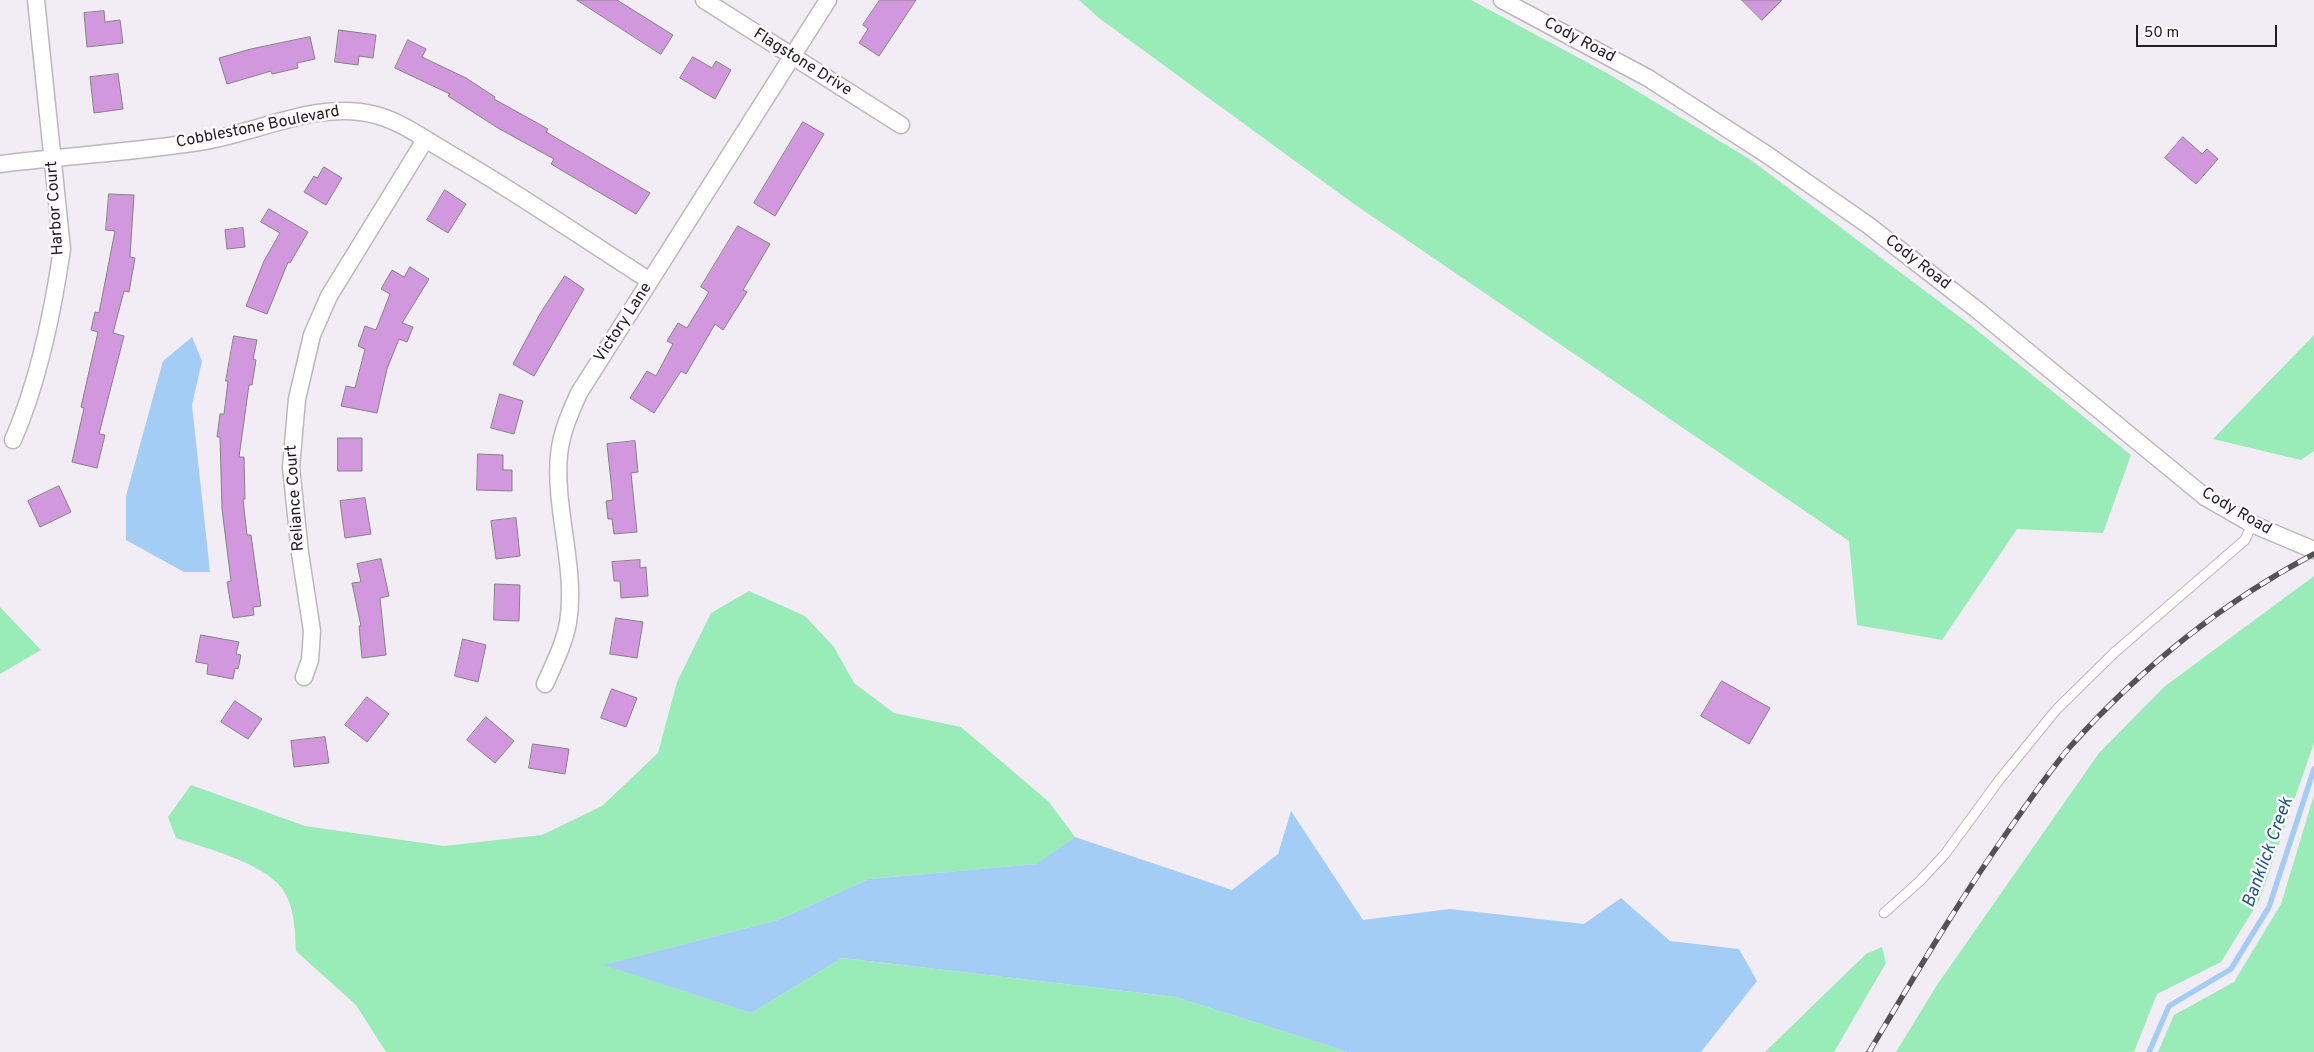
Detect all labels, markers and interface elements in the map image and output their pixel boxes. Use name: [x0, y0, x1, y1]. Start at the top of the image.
street label: Cody Road: [1540, 14, 1618, 68]
scale bar: [2139, 15, 2280, 47]
text: 50 m: [2144, 24, 2179, 43]
street label: Flagstone Drive: [749, 25, 855, 101]
street label: Cobblestone Boulevard: [175, 103, 341, 153]
street label: Harbor Court: [43, 160, 69, 256]
street label: Cody Road: [1880, 231, 1954, 295]
street label: Victory Lane: [591, 280, 657, 366]
street label: Reliance Court: [283, 444, 309, 552]
street label: Cody Road: [2197, 484, 2275, 540]
water label: Banklick Creek: [2239, 795, 2299, 911]

